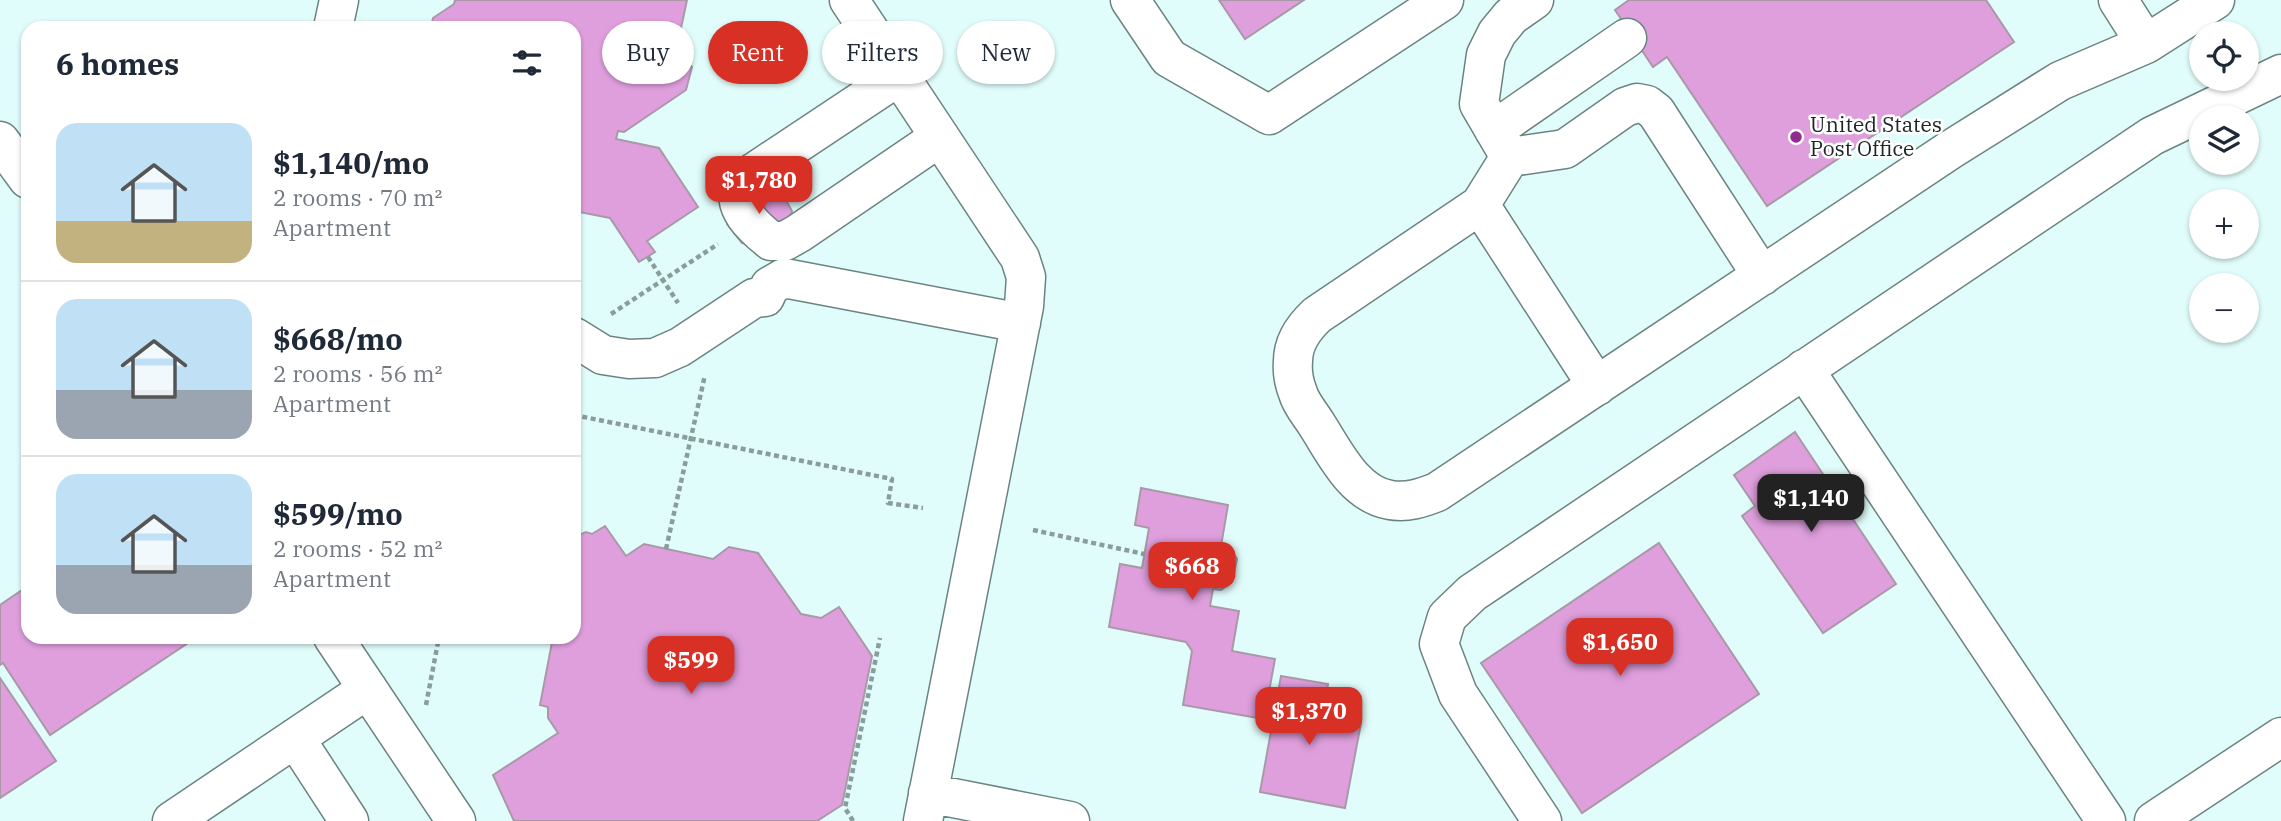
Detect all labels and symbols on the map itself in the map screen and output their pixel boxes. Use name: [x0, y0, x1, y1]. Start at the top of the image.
place label: United States Post Office: [1810, 110, 1942, 162]
marker: United States Post Office: [1788, 129, 1804, 145]
pin: $1,780: [702, 156, 816, 216]
pin: $1,140: [1754, 475, 1868, 534]
pin: $668: [1151, 542, 1233, 602]
pin: $1,650: [1563, 618, 1677, 678]
pin: $599: [650, 636, 732, 696]
pin: $1,370: [1252, 688, 1366, 747]

